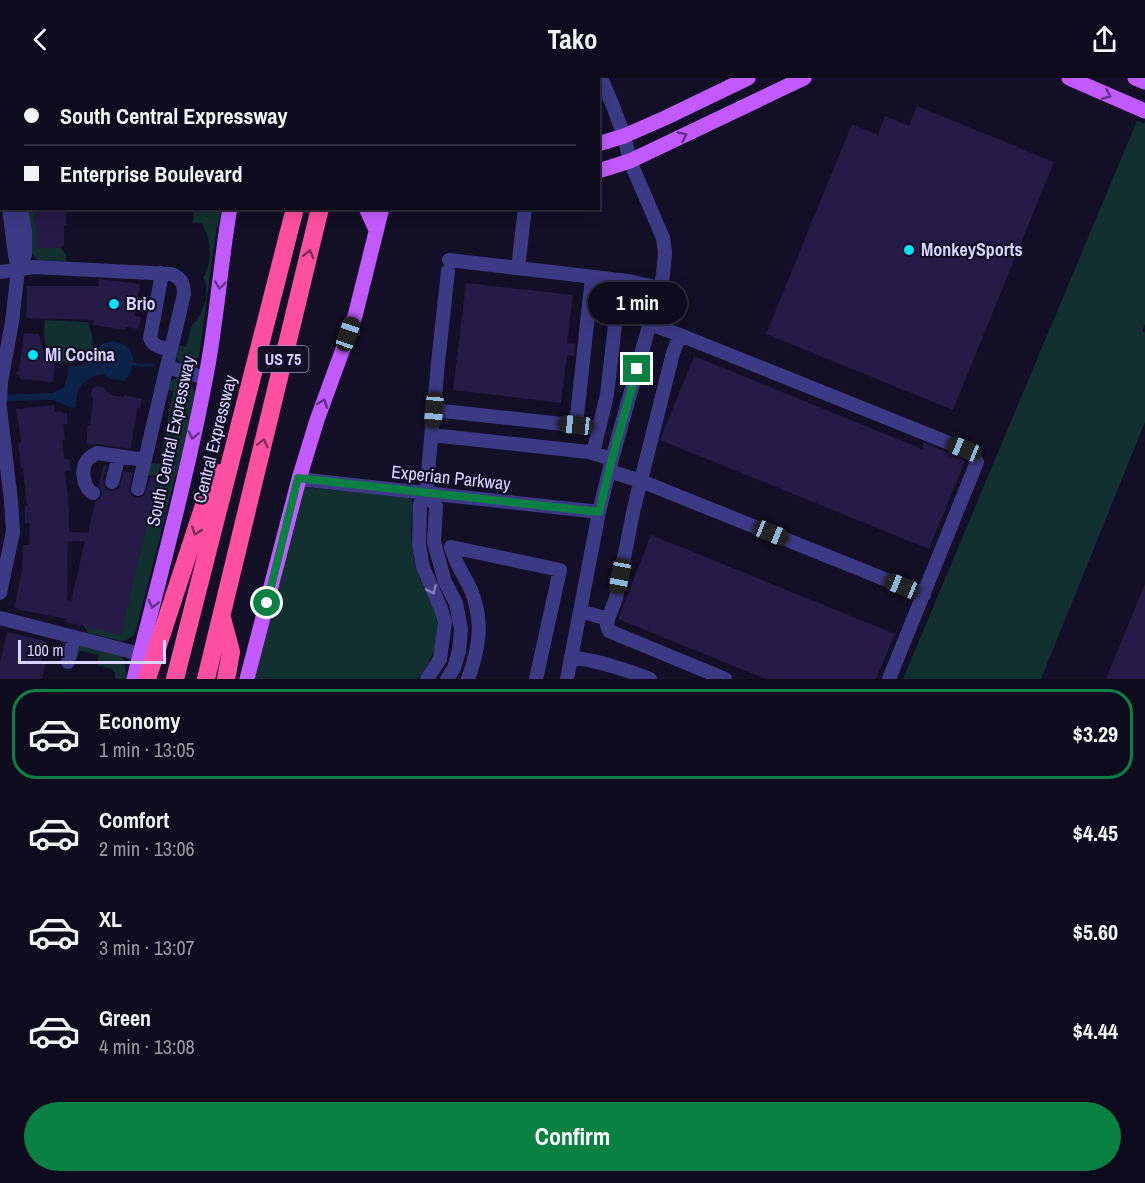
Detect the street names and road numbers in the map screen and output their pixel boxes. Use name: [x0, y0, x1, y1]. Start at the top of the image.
road number: US 75: [258, 346, 308, 372]
street label: South Central Expressway: [140, 353, 201, 529]
street label: Central Expressway: [187, 372, 243, 506]
street label: Experian Parkway: [390, 459, 513, 496]

